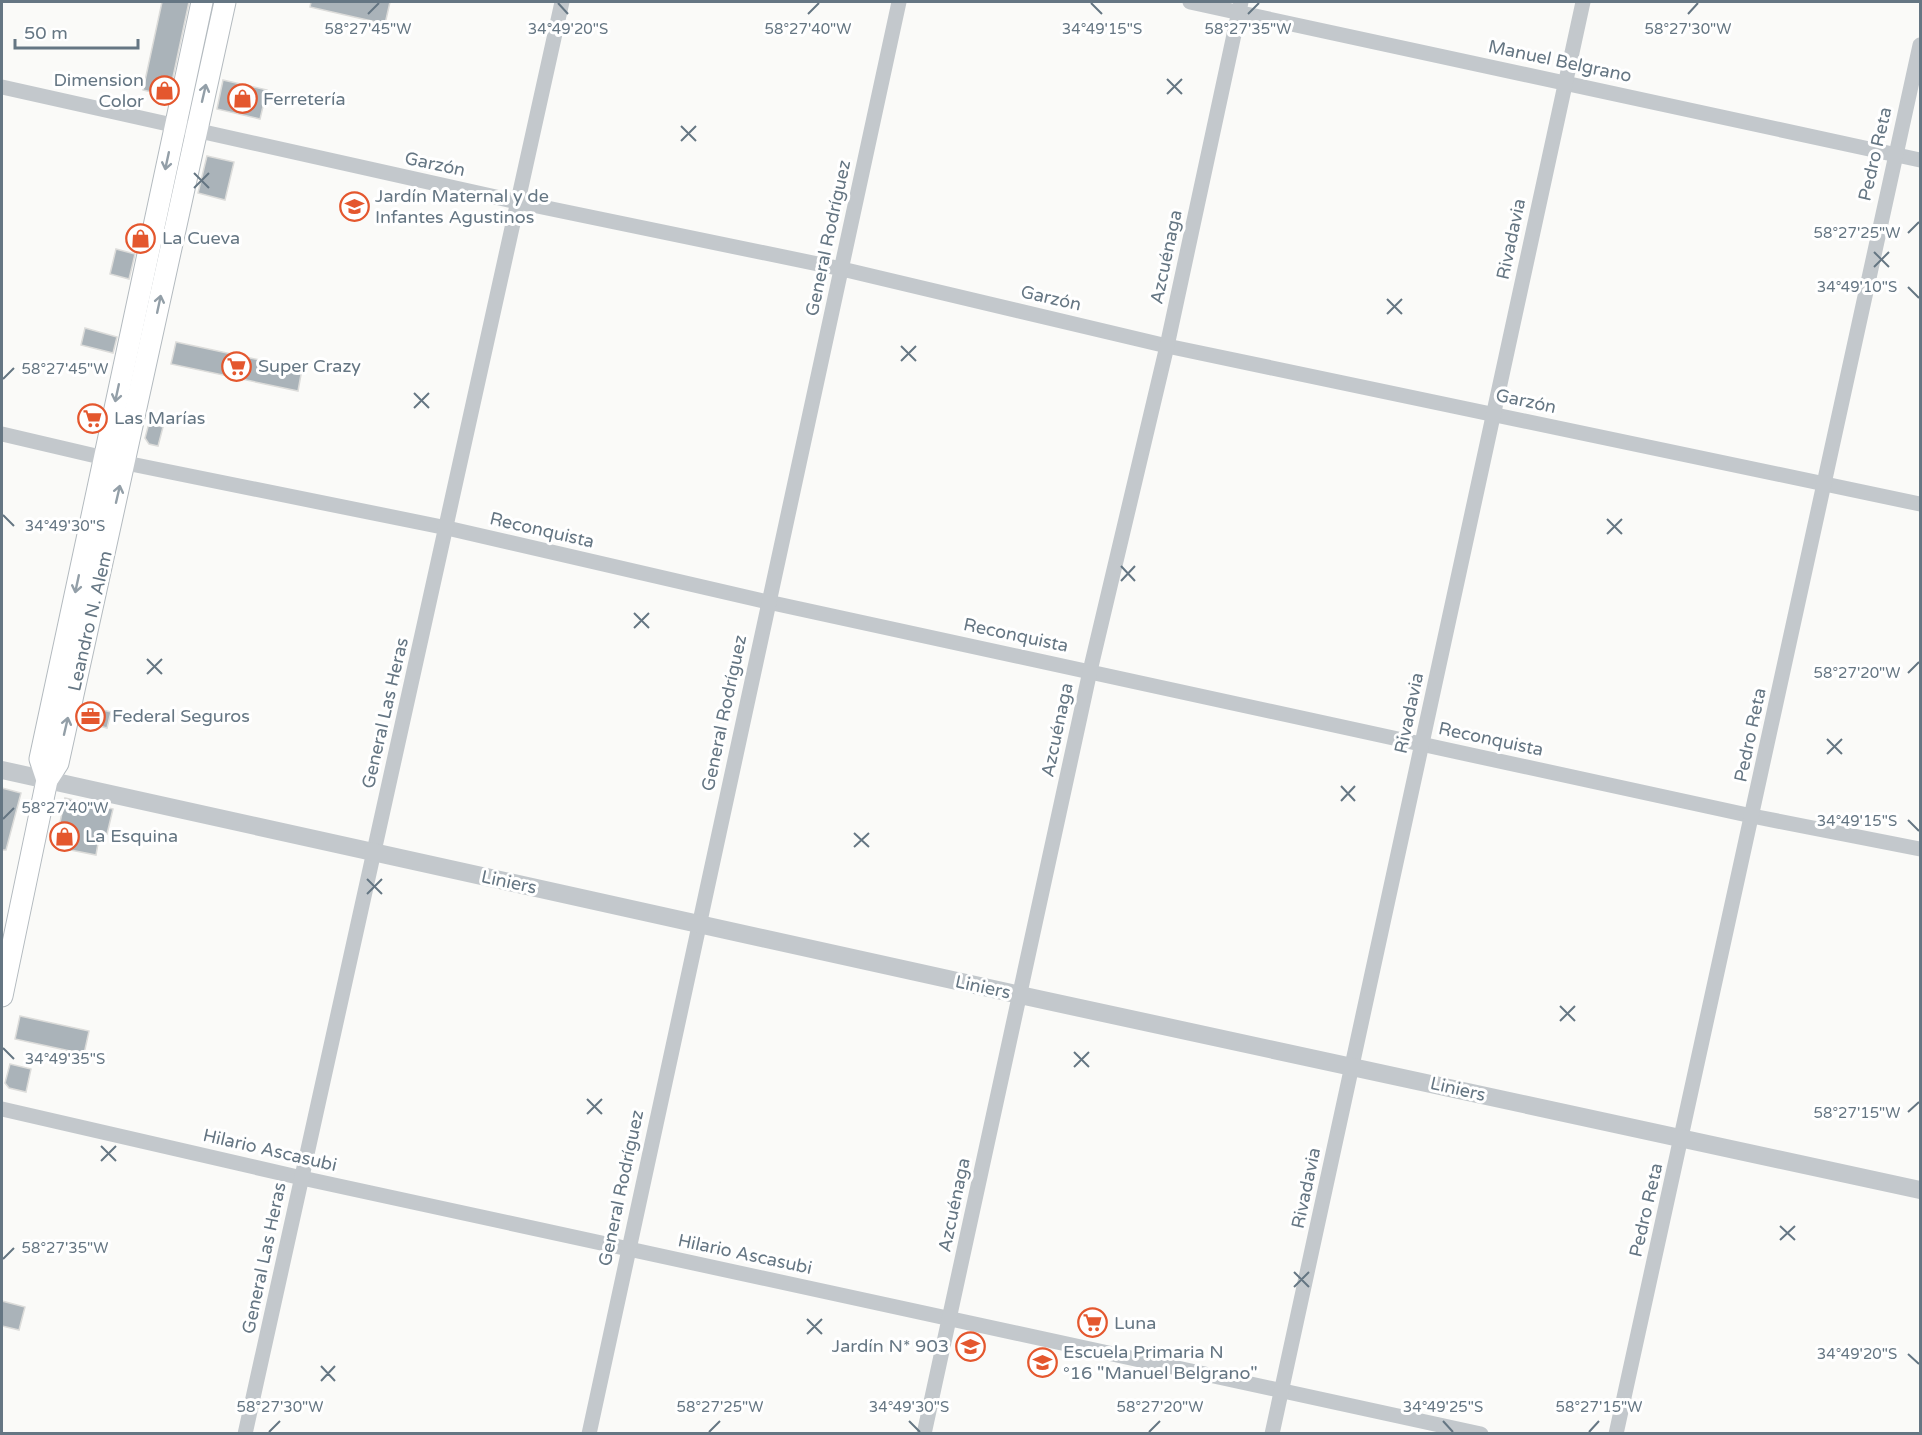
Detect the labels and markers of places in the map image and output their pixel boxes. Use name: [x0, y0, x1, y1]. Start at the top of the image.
place label: Dimension Color: [53, 69, 144, 112]
shop icon: Dimension Color: [149, 74, 181, 106]
shop icon: Ferretería: [226, 83, 258, 115]
place label: Ferretería: [263, 88, 346, 110]
place label: Jardín Maternal y de Infantes Agustinos: [375, 185, 549, 228]
school or university icon: Jardín Maternal y de Infantes Agustinos: [338, 190, 370, 222]
shop icon: La Cueva: [125, 222, 157, 254]
place label: La Cueva: [162, 227, 240, 249]
supermarket icon: Super Crazy: [221, 350, 253, 382]
place label: Super Crazy: [258, 355, 361, 377]
supermarket icon: Las Marías: [77, 402, 109, 434]
place label: Las Marías: [114, 407, 205, 429]
office icon: Federal Seguros: [75, 700, 107, 732]
place label: Federal Seguros: [112, 705, 250, 727]
shop icon: La Esquina: [48, 820, 80, 852]
place label: La Esquina: [85, 825, 178, 847]
supermarket icon: Luna: [1077, 1307, 1109, 1339]
place label: Luna: [1114, 1312, 1156, 1334]
school or university icon: Jardín N* 903: [954, 1330, 986, 1362]
place label: Jardín N* 903: [832, 1335, 949, 1357]
place label: Escuela Primaria N °16 "Manuel Belgrano": [1063, 1341, 1258, 1384]
school or university icon: Escuela Primaria N °16 "Manuel Belgrano": [1026, 1346, 1058, 1378]

